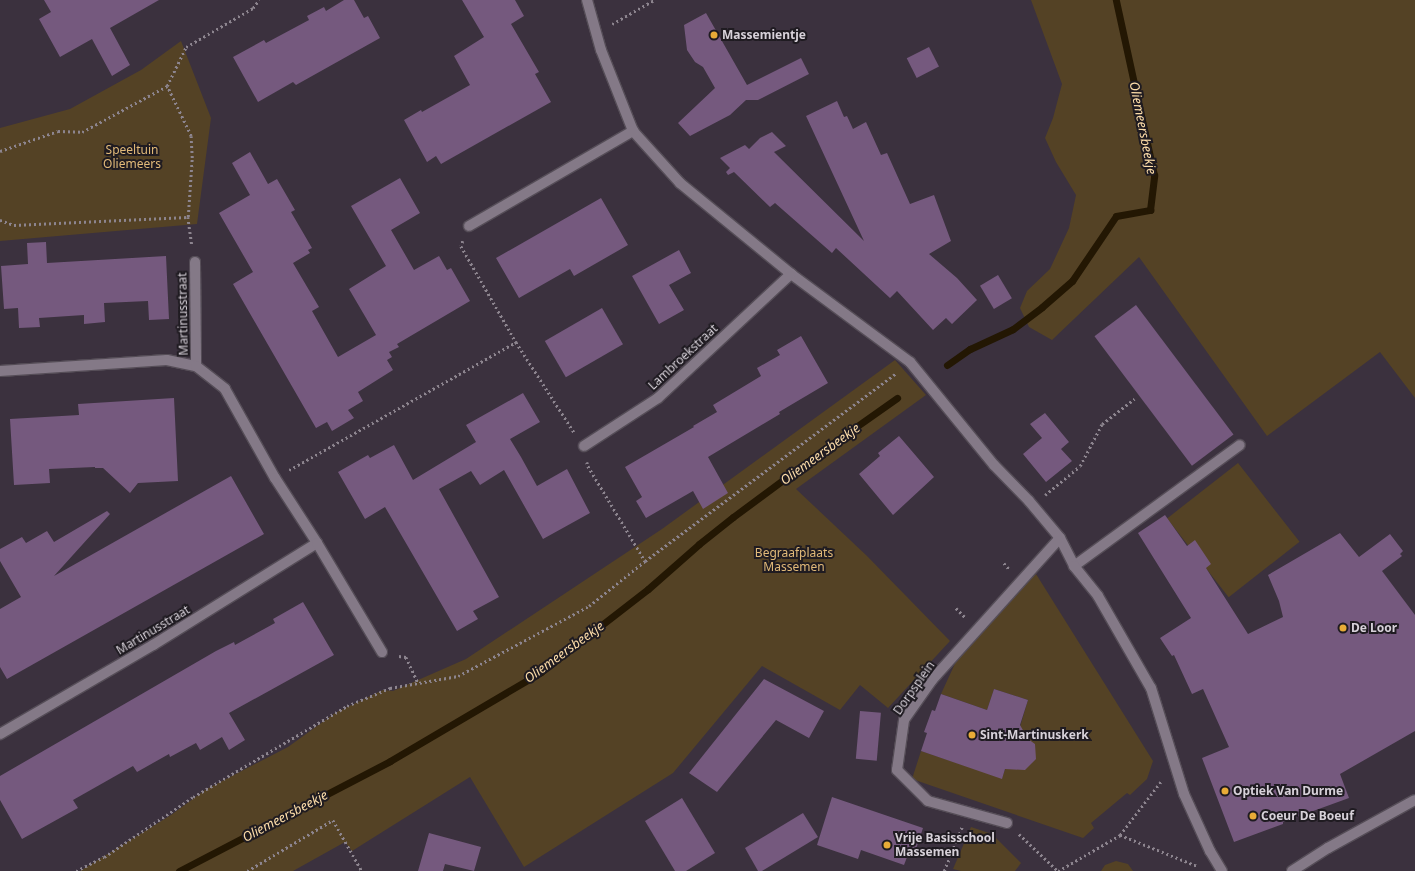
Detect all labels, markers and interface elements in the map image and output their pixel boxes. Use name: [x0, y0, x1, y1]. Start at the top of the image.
place label: Massemientje: [722, 28, 806, 42]
marker: Massemientje: [709, 30, 719, 40]
water label: Oliemeersbeekje: [1126, 80, 1160, 176]
park label: Speeltuin Oliemeers: [103, 143, 161, 171]
street label: Martinusstraat: [175, 272, 191, 356]
street label: Lambroekstraat: [645, 321, 721, 393]
water label: Oliemeersbeekje: [777, 420, 863, 488]
park label: Begraafplaats Massemen: [755, 546, 833, 574]
street label: Martinusstraat: [114, 602, 192, 658]
water label: Oliemeersbeekje: [521, 618, 607, 686]
place label: De Loor: [1351, 621, 1397, 635]
marker: De Loor: [1338, 623, 1348, 633]
street label: Dorpsplein: [890, 659, 938, 717]
place label: Sint-Martinuskerk: [980, 728, 1089, 742]
marker: Sint-Martinuskerk: [967, 730, 977, 740]
place label: Optiek Van Durme: [1233, 784, 1343, 798]
marker: Optiek Van Durme: [1220, 786, 1230, 796]
water label: Oliemeersbeekje: [240, 787, 330, 845]
place label: Coeur De Boeuf: [1261, 809, 1354, 823]
marker: Coeur De Boeuf: [1248, 811, 1258, 821]
place label: Vrije Basisschool Massemen: [895, 831, 995, 859]
marker: Vrije Basisschool Massemen: [882, 840, 892, 850]

